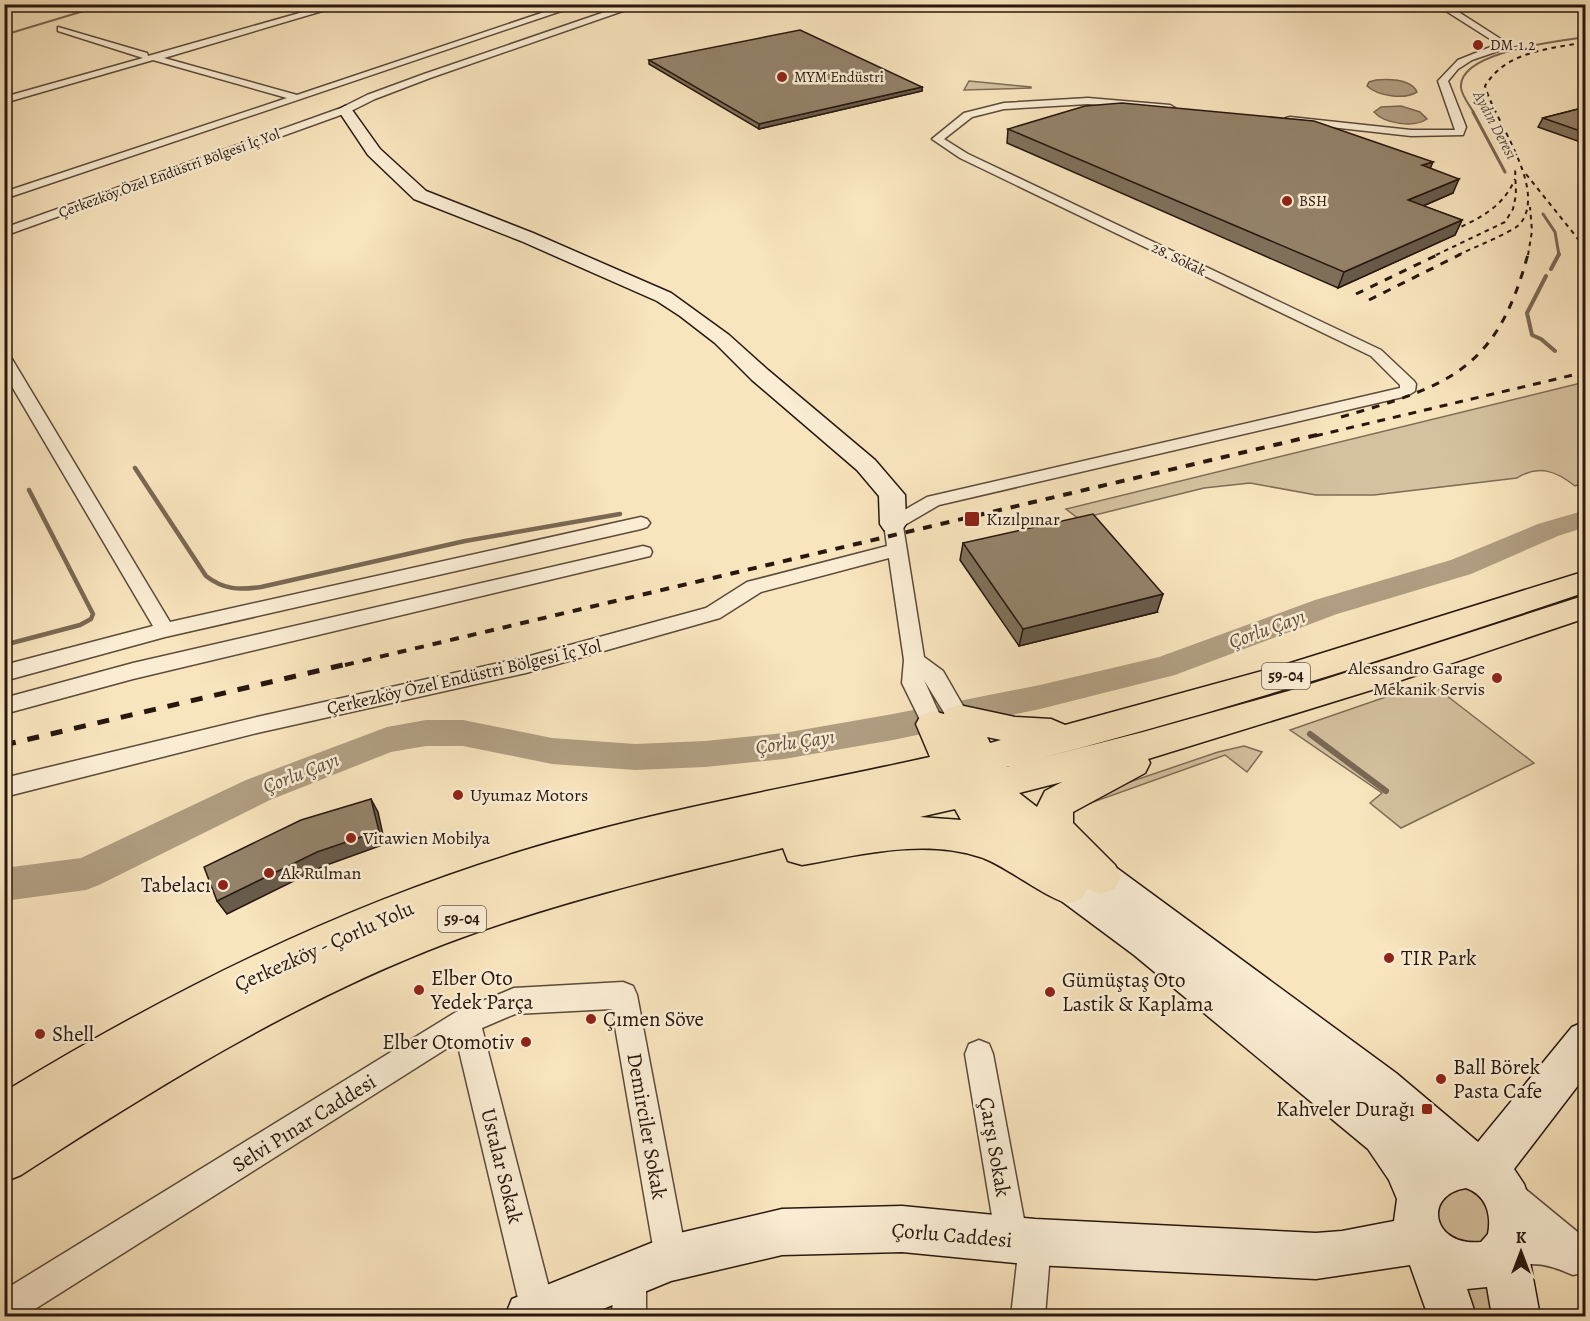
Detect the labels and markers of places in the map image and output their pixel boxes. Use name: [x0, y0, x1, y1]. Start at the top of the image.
place label: DM-1.2: [1490, 35, 1535, 55]
marker: DM-1.2: [1471, 38, 1485, 52]
place label: MYM Endüstri: [794, 67, 884, 87]
marker: MYM Endüstri: [775, 70, 789, 84]
place label: BSH: [1299, 191, 1327, 211]
marker: BSH: [1280, 194, 1294, 208]
place label: Kızılpınar: [986, 507, 1060, 531]
marker: Kızılpınar: [963, 510, 981, 528]
place label: Alessandro Garage Mekanik Servis: [1347, 656, 1485, 701]
marker: Alessandro Garage Mekanik Servis: [1490, 671, 1504, 685]
place label: Uyumaz Motors: [470, 783, 588, 807]
marker: Uyumaz Motors: [451, 788, 465, 802]
place label: Vitawien Mobilya: [362, 826, 491, 850]
marker: Vitawien Mobilya: [344, 831, 358, 845]
place label: Ak Rulman: [280, 861, 362, 885]
marker: Ak Rulman: [262, 866, 276, 880]
place label: Tabelacı: [141, 871, 211, 899]
marker: Tabelacı: [216, 878, 230, 892]
place label: TIR Park: [1401, 944, 1477, 972]
marker: TIR Park: [1382, 951, 1396, 965]
place label: Elber Oto Yedek Parça: [430, 964, 534, 1016]
place label: Gümüştaş Oto Lastik & Kaplama: [1062, 966, 1213, 1018]
marker: Elber Oto Yedek Parça: [412, 983, 426, 997]
marker: Gümüştaş Oto Lastik & Kaplama: [1043, 985, 1057, 999]
place label: Çımen Söve: [603, 1005, 704, 1033]
marker: Çımen Söve: [584, 1012, 598, 1026]
place label: Shell: [52, 1020, 94, 1048]
marker: Shell: [33, 1027, 47, 1041]
place label: Elber Otomotiv: [382, 1028, 515, 1056]
marker: Elber Otomotiv: [519, 1035, 533, 1049]
place label: Ball Börek Pasta Cafe: [1453, 1053, 1542, 1105]
marker: Ball Börek Pasta Cafe: [1434, 1072, 1448, 1086]
place label: Kahveler Durağı: [1276, 1095, 1415, 1123]
marker: Kahveler Durağı: [1420, 1102, 1434, 1116]

